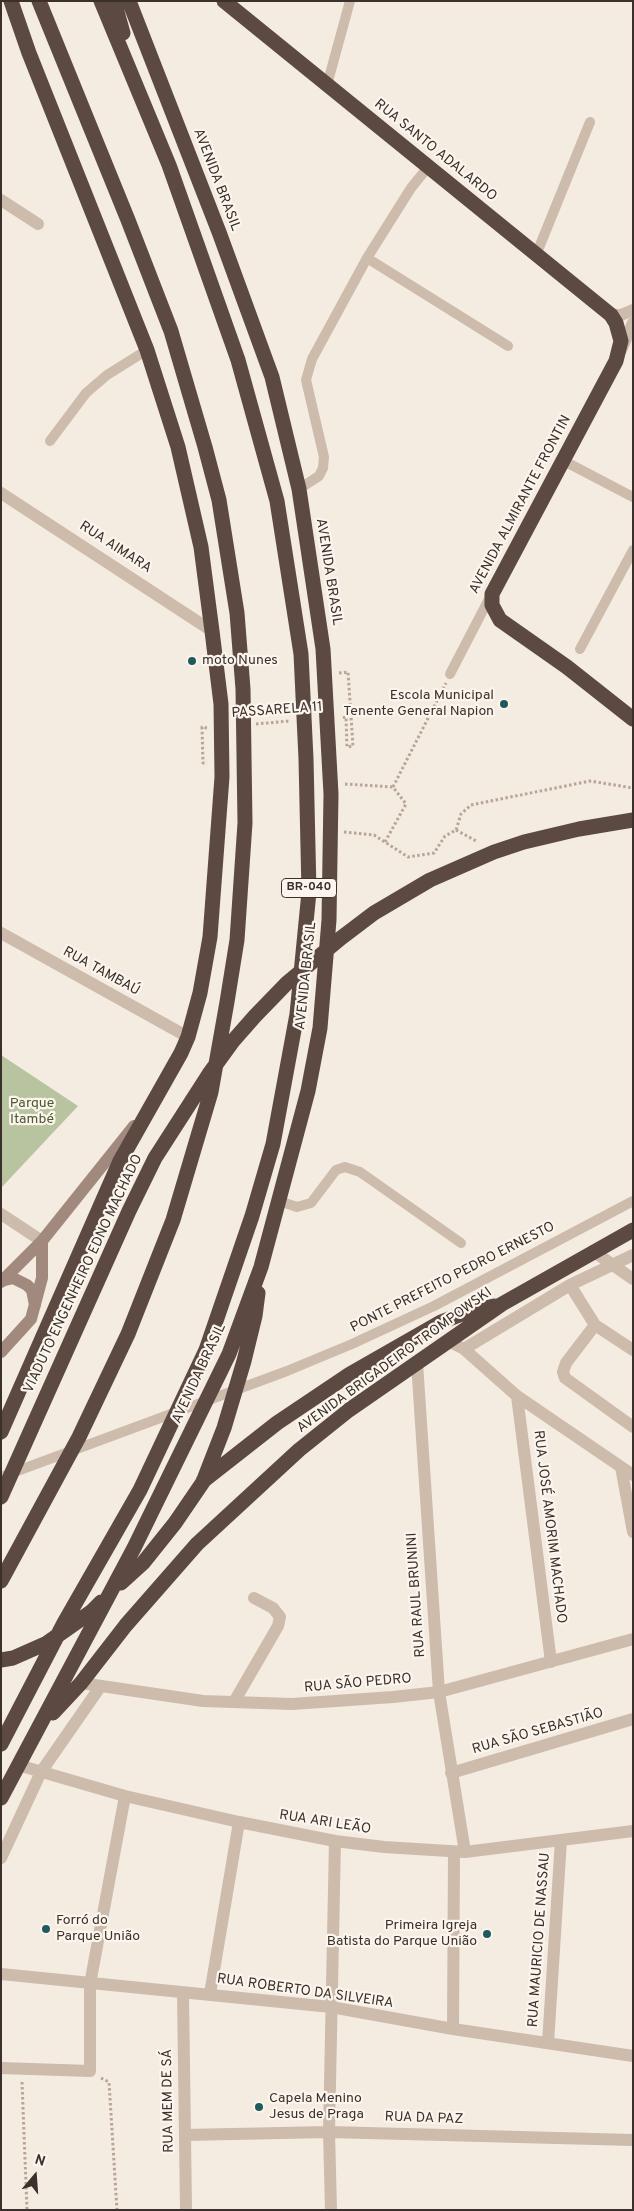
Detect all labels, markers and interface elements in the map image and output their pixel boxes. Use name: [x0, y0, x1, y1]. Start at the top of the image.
street label: RUA SANTO ADALARDO: [370, 96, 500, 206]
street label: AVENIDA BRASIL: [189, 126, 243, 234]
street label: AVENIDA ALMIRANTE FRONTIN: [467, 413, 575, 597]
street label: AVENIDA BRASIL: [311, 517, 345, 627]
street label: RUA AIMARA: [76, 518, 154, 578]
place label: moto Nunes: [202, 653, 278, 669]
marker: moto Nunes: [186, 655, 198, 667]
place label: Escola Municipal Tenente General Napion: [343, 688, 494, 720]
marker: Escola Municipal Tenente General Napion: [498, 698, 510, 710]
street label: PASSARELA 11: [231, 699, 323, 723]
road number: BR-040: [282, 878, 336, 898]
street label: AVENIDA BRASIL: [293, 921, 321, 1031]
street label: RUA TAMBAÚ: [60, 944, 142, 1000]
park label: Parque Itambé: [10, 1096, 54, 1128]
street label: VIADUTO ENGENHEIRO EDNO MACHADO: [21, 1152, 147, 1396]
street label: PONTE PREFEITO PEDRO ERNESTO: [348, 1219, 558, 1337]
street label: AVENIDA BRIGADEIRO TROMPOWSKI: [294, 1285, 496, 1437]
street label: AVENIDA BRASIL: [170, 1321, 230, 1427]
street label: RUA JOSÉ AMORIM MACHADO: [529, 1429, 569, 1625]
street label: RUA RAUL BRUNINI: [404, 1532, 430, 1658]
street label: RUA SÃO PEDRO: [304, 1671, 412, 1697]
street label: RUA SÃO SEBASTIÃO: [470, 1705, 606, 1759]
street label: RUA ARI LEÃO: [278, 1807, 372, 1839]
street label: RUA MAURICIO DE NASSAU: [526, 1852, 554, 2028]
place label: Forró do Parque União: [56, 1913, 140, 1945]
place label: Primeira Igreja Batista do Parque União: [327, 1918, 477, 1950]
marker: Forró do Parque União: [40, 1923, 52, 1935]
marker: Primeira Igreja Batista do Parque União: [481, 1928, 493, 1940]
street label: RUA ROBERTO DA SILVEIRA: [216, 1971, 394, 2013]
street label: RUA MEM DE SÁ: [160, 2049, 178, 2153]
place label: Capela Menino Jesus de Praga: [269, 2091, 364, 2124]
marker: Capela Menino Jesus de Praga: [253, 2101, 265, 2113]
street label: RUA DA PAZ: [384, 2109, 464, 2129]
north arrow: [10, 2151, 60, 2201]
text: N: [32, 2152, 47, 2171]

